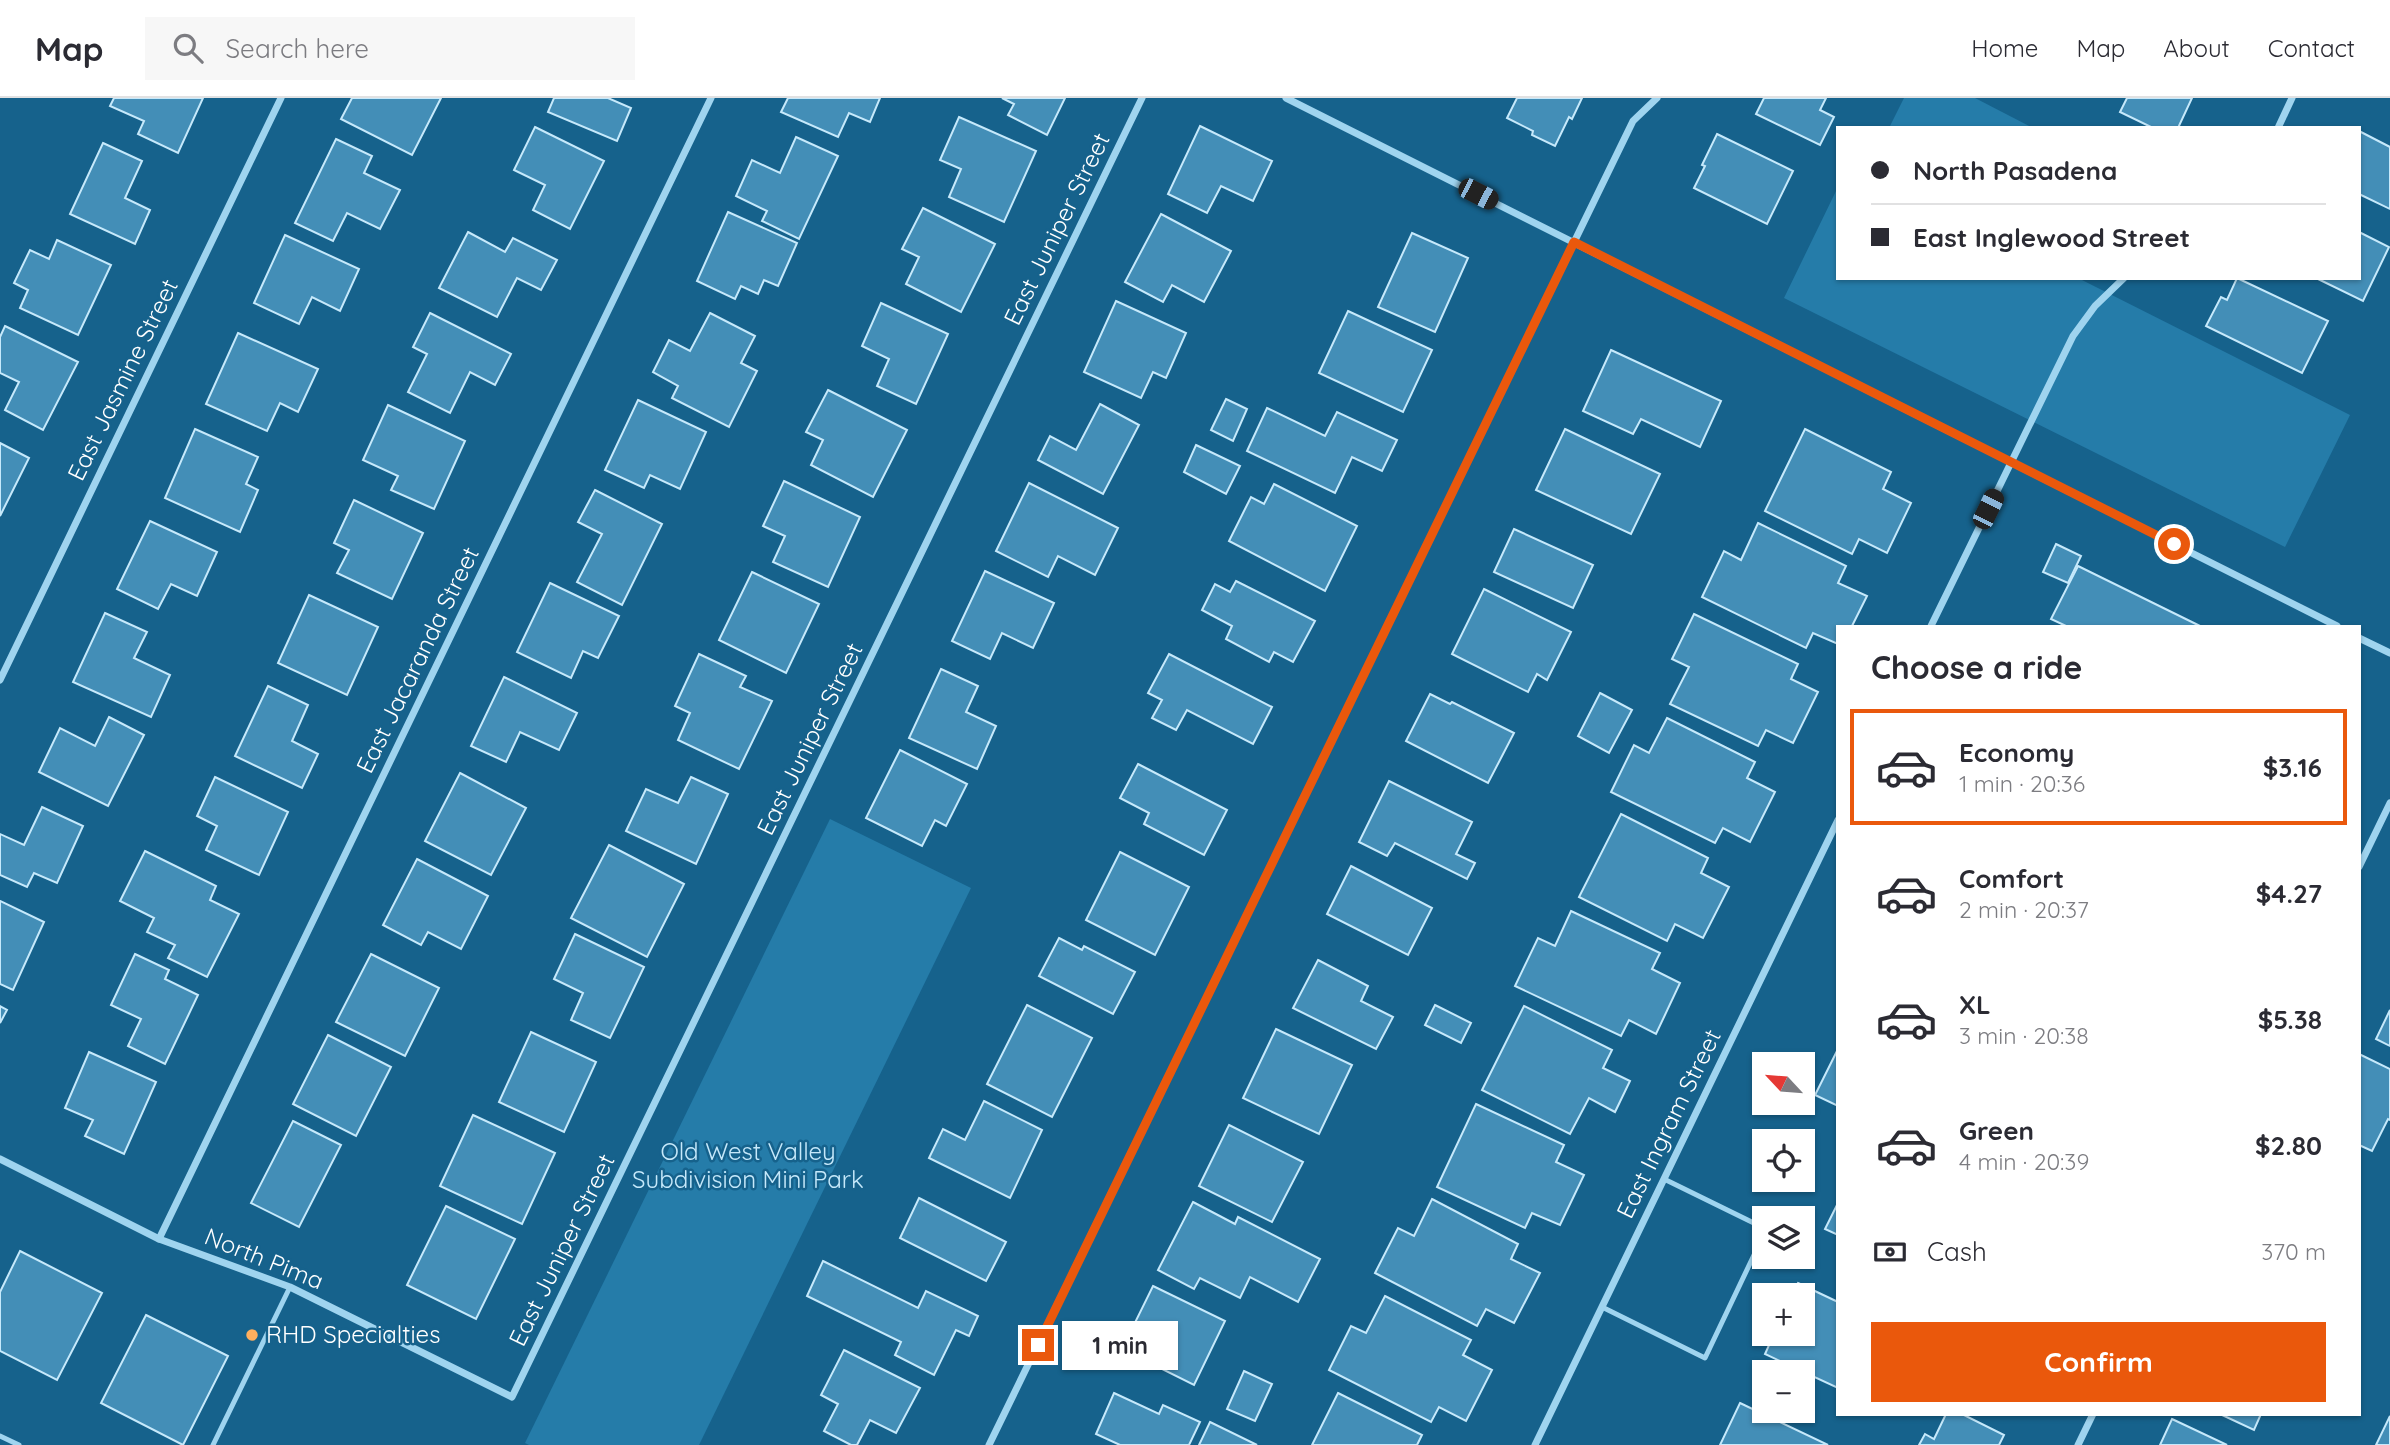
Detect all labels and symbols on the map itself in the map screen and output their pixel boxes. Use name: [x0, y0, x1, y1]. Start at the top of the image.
street label: East Juniper Street: [997, 128, 1116, 330]
car: [1455, 175, 1502, 213]
street label: East Jasmine Street: [60, 274, 184, 485]
car: [1970, 486, 2007, 532]
route start: [2158, 528, 2190, 560]
street label: East Jacaranda Street: [349, 542, 485, 778]
street label: East Juniper Street: [750, 638, 869, 840]
street label: East Ingram Street: [1609, 1024, 1727, 1223]
north arrow: [1752, 1052, 1815, 1115]
park label: Old West Valley Subdivision Mini Park: [632, 1136, 864, 1194]
street label: East Juniper Street: [502, 1149, 621, 1351]
street label: North Pima: [201, 1221, 328, 1295]
place label: RHD Specialties: [266, 1319, 440, 1349]
callout: 1 min: [1062, 1320, 1178, 1370]
marker: RHD Specialties: [244, 1327, 260, 1343]
route end: [1022, 1329, 1054, 1361]

